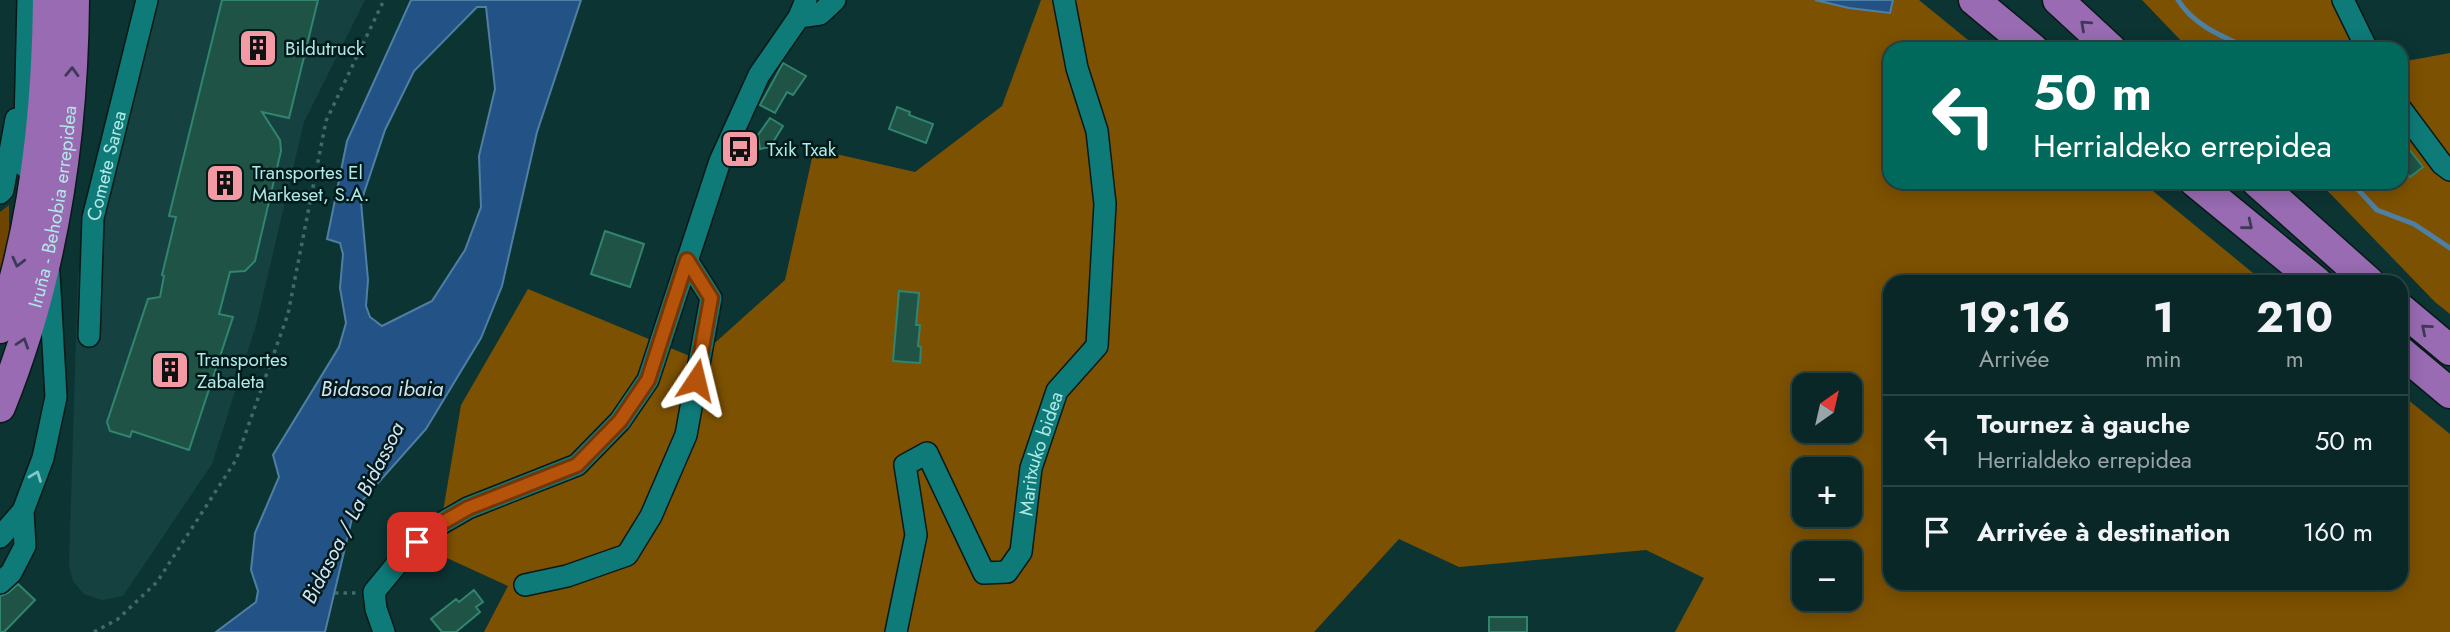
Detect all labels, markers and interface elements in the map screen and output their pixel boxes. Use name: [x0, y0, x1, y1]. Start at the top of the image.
one-way arrow: [2080, 20, 2093, 33]
building icon: Bildutruck: [237, 27, 279, 69]
place label: Bildutruck: [285, 35, 365, 62]
text: 50 m: [2033, 58, 2152, 128]
one-way arrow: [64, 66, 79, 77]
icon: left: [1918, 70, 2009, 161]
street label: Iruña - Behobia errepidea: [22, 104, 83, 311]
street label: Comete Sarea: [80, 108, 133, 224]
text: Herrialdeko errepidea: [2033, 123, 2332, 169]
bus stop icon: Txik Txak: [719, 128, 761, 170]
place label: Txik Txak: [767, 136, 837, 163]
place label: Transportes El Markeset, S.A.: [252, 159, 369, 208]
building icon: Transportes El Markeset, S.A.: [204, 162, 246, 204]
one-way arrow: [2241, 217, 2253, 230]
one-way arrow: [12, 256, 26, 268]
text: 19:16: [1958, 287, 2070, 348]
text: 1: [2153, 287, 2174, 348]
text: 210: [2256, 287, 2333, 348]
one-way arrow: [2421, 325, 2434, 337]
one-way arrow: [15, 337, 29, 350]
text: Arrivée: [1979, 342, 2049, 376]
text: min: [2145, 342, 2181, 376]
text: m: [2286, 342, 2304, 376]
position arrow: [659, 343, 733, 417]
place label: Transportes Zabaleta: [197, 346, 288, 395]
building icon: Transportes Zabaleta: [149, 349, 191, 391]
north arrow: [1792, 373, 1862, 443]
map controls: [1792, 373, 1862, 611]
water label: Bidasoa ibaia: [321, 374, 444, 404]
street label: Maritxuko bidea: [1012, 388, 1070, 517]
text: Tournez à gauche: [1977, 405, 2190, 443]
water label: Bidasoa / La Bidassoa: [294, 417, 412, 609]
icon: left: [1918, 422, 1956, 460]
text: 50 m: [2315, 422, 2373, 460]
text: Herrialdeko errepidea: [1977, 443, 2192, 477]
button: +: [1792, 457, 1862, 527]
one-way arrow: [28, 471, 42, 483]
pin: [387, 512, 447, 572]
icon: arrive: [1918, 513, 1956, 551]
text: Arrivée à destination: [1977, 513, 2230, 551]
text: 160 m: [2303, 513, 2373, 551]
icon: arrive: [398, 523, 436, 561]
button: −: [1792, 541, 1862, 611]

